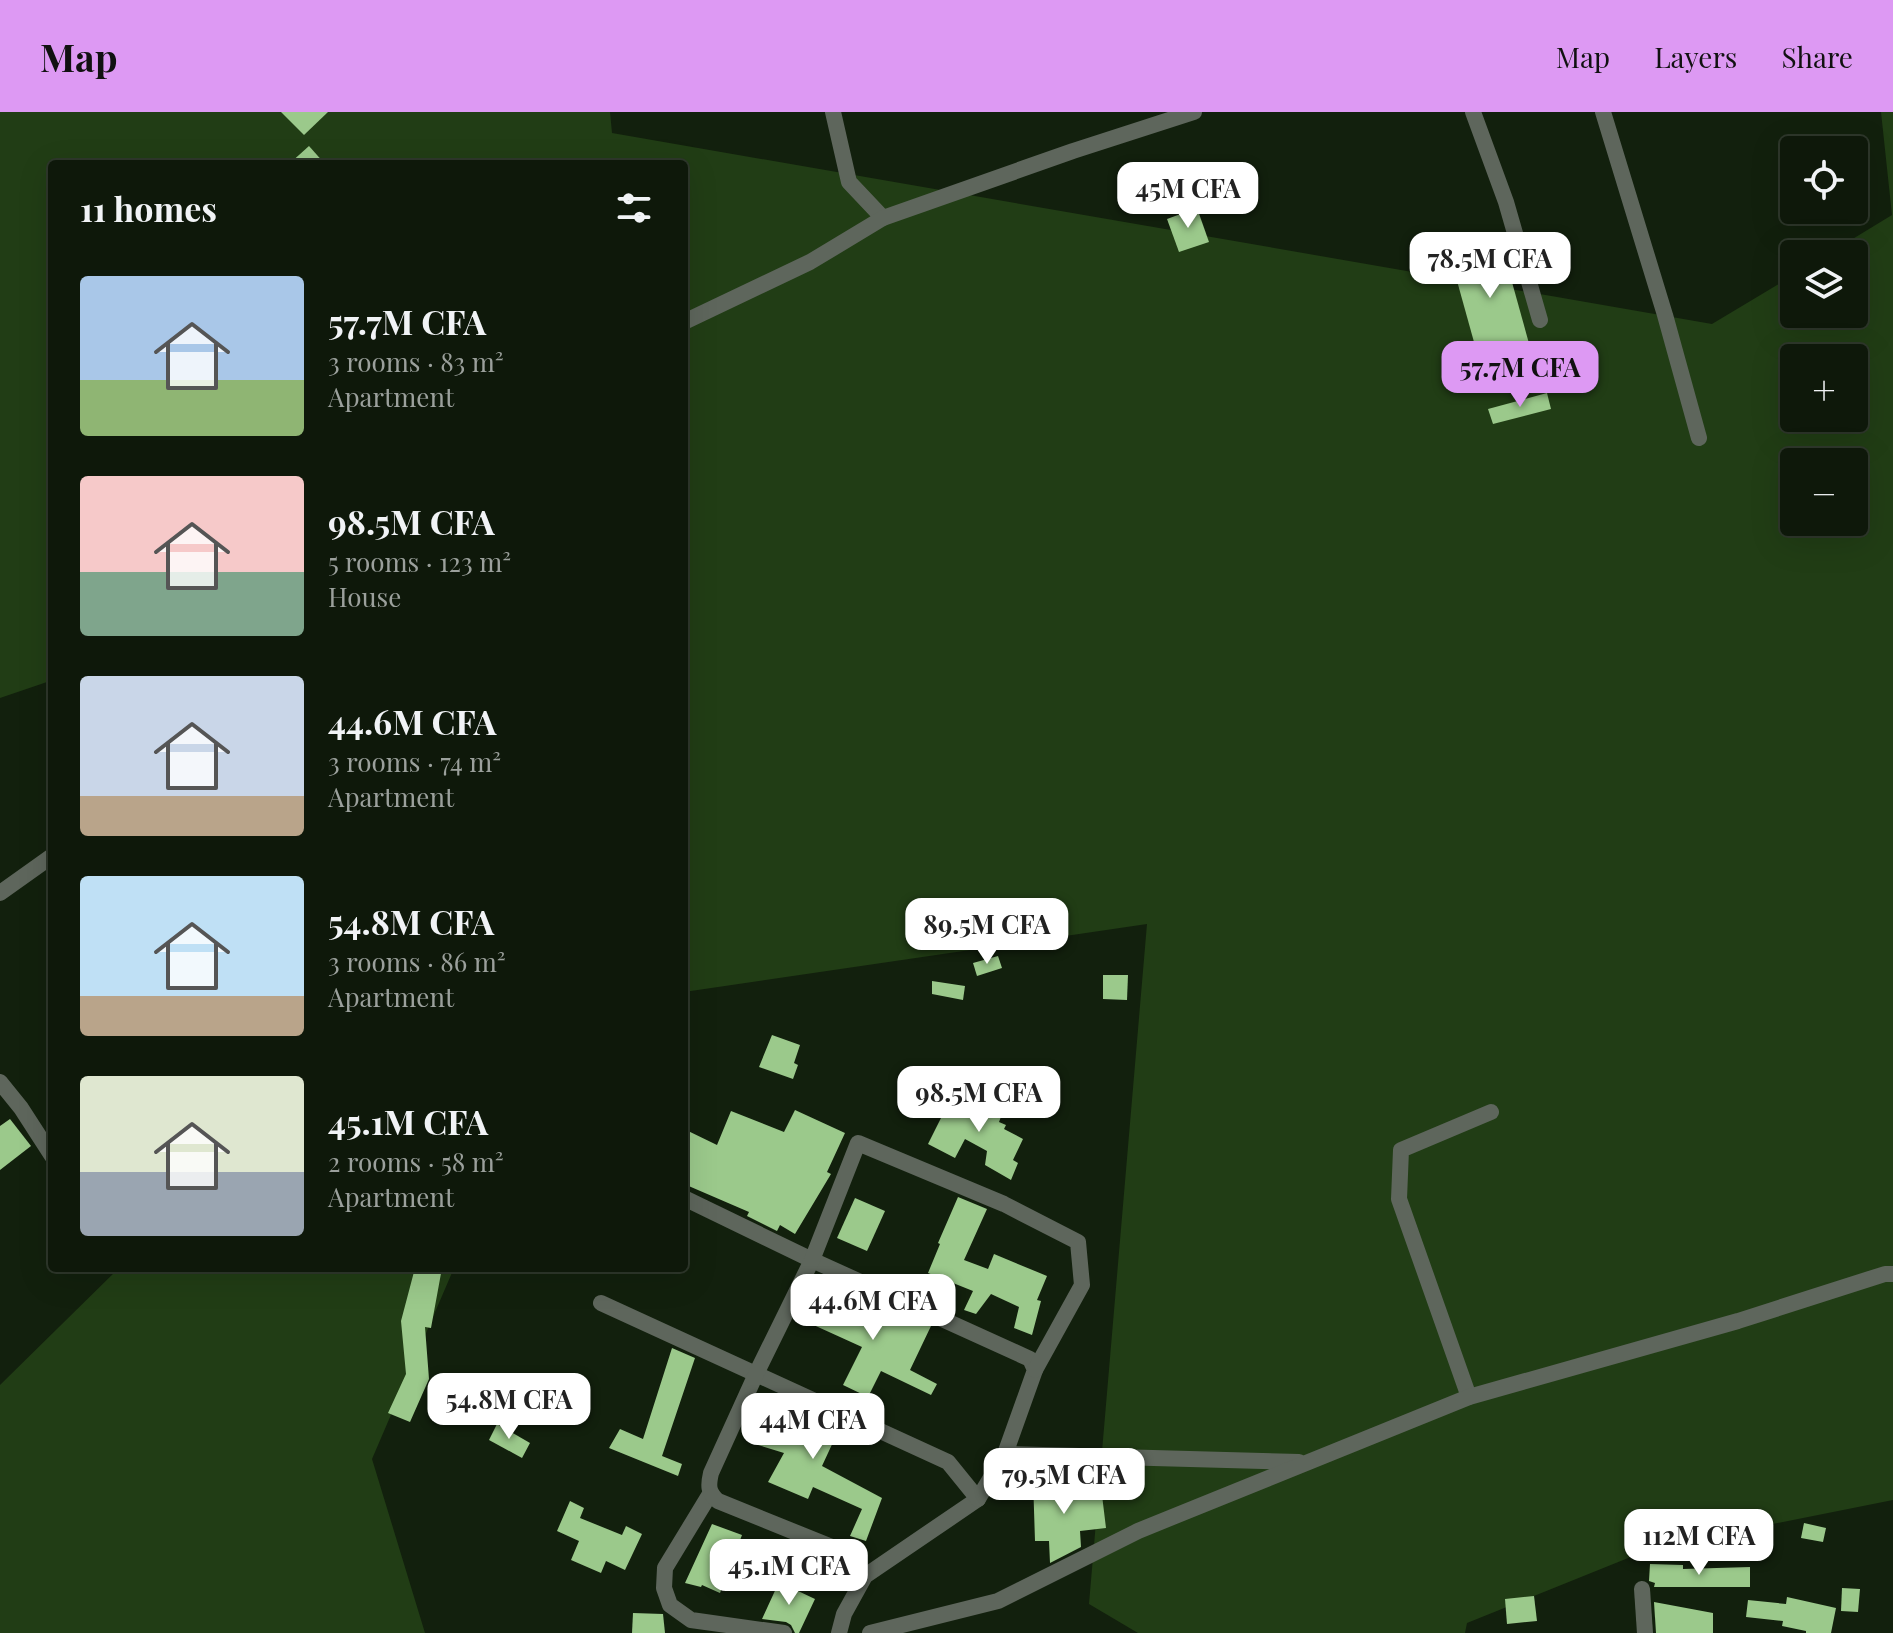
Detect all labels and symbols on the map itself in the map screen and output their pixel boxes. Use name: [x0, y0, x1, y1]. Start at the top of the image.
pin: 45M CFA: [1114, 162, 1262, 230]
pin: 78.5M CFA: [1398, 232, 1582, 300]
pin: 57.7M CFA: [1428, 341, 1612, 409]
pin: 89.5M CFA: [895, 898, 1079, 966]
pin: 98.5M CFA: [887, 1066, 1071, 1134]
pin: 44.6M CFA: [781, 1274, 965, 1342]
pin: 54.8M CFA: [417, 1373, 601, 1441]
pin: 44M CFA: [739, 1393, 887, 1461]
pin: 79.5M CFA: [972, 1448, 1156, 1516]
pin: 112M CFA: [1616, 1509, 1782, 1577]
pin: 45.1M CFA: [697, 1539, 881, 1607]

